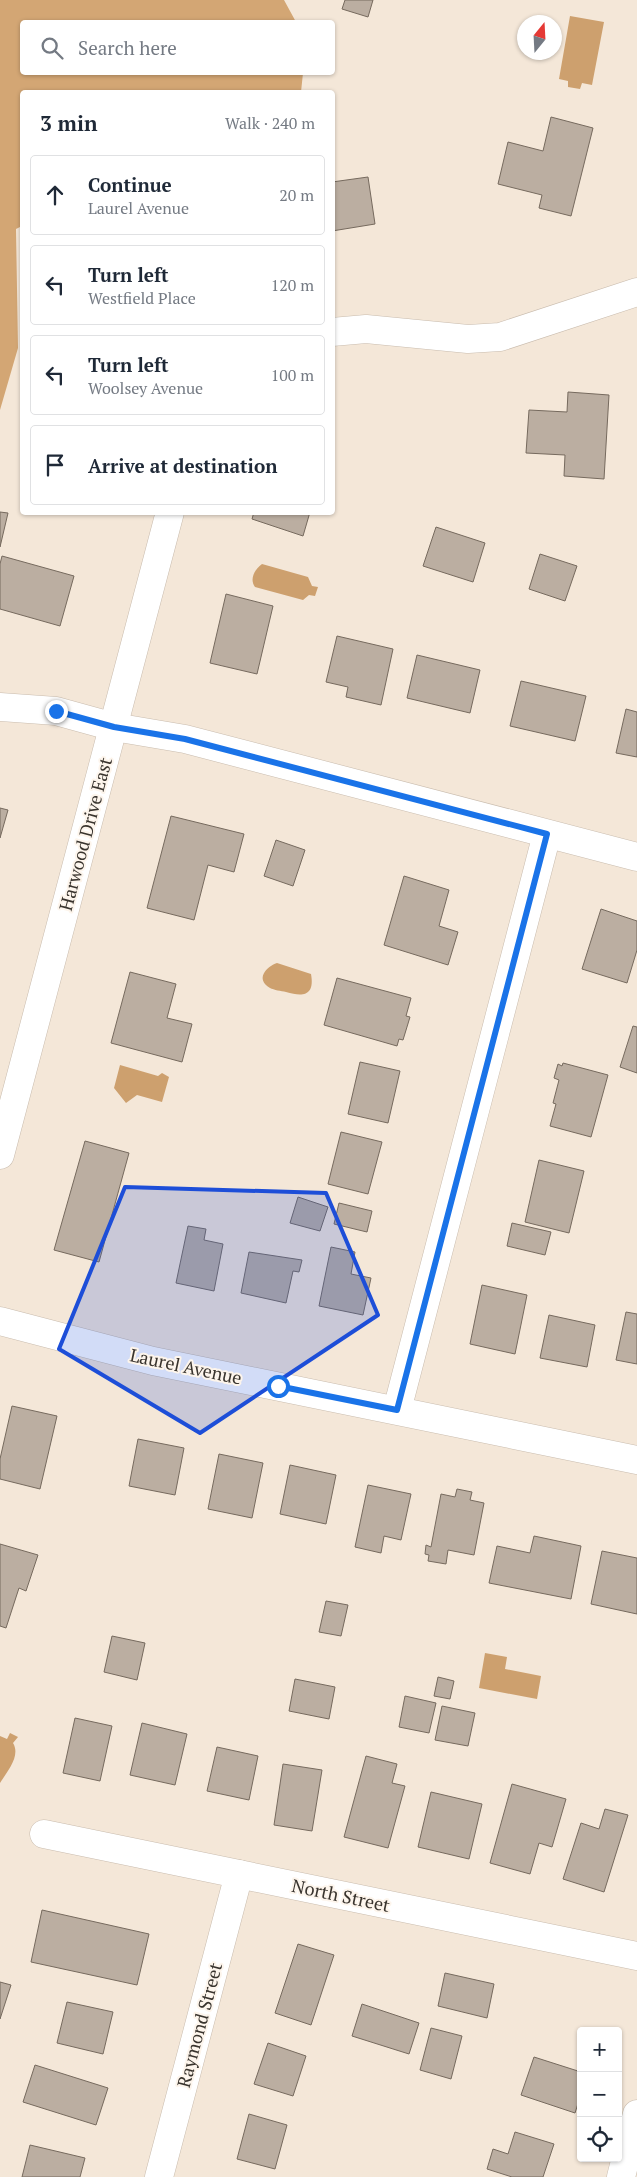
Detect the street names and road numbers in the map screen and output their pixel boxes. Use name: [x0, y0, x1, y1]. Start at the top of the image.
street label: Harwood Drive East: [53, 754, 117, 913]
street label: Laurel Avenue: [128, 1342, 244, 1390]
street label: North Street: [290, 1873, 393, 1917]
street label: Raymond Street: [171, 1960, 227, 2090]

